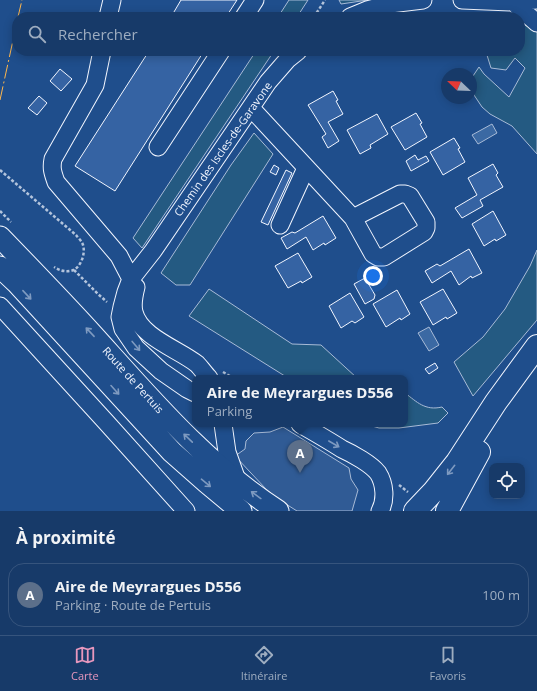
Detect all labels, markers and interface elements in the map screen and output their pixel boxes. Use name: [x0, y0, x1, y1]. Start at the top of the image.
search box: [12, 12, 525, 56]
icon: search: [26, 23, 48, 45]
text: Rechercher: [58, 24, 138, 44]
north arrow: [441, 68, 477, 104]
street label: Chemin des Iscles-de-Garavone: [170, 78, 275, 219]
your location: [363, 266, 383, 286]
one-way arrow: [22, 289, 31, 299]
one-way arrow: [86, 328, 95, 338]
one-way arrow: [131, 341, 140, 352]
street label: Route de Pertuis: [99, 343, 167, 416]
popup: [192, 375, 408, 427]
text: Aire de Meyrargues D556: [207, 382, 393, 402]
one-way arrow: [110, 385, 119, 395]
text: Parking: [207, 402, 252, 420]
one-way arrow: [183, 433, 193, 442]
pin: A: [287, 440, 313, 473]
one-way arrow: [328, 440, 340, 448]
map controls: [489, 463, 525, 499]
button: locate: [489, 463, 525, 499]
one-way arrow: [446, 465, 455, 476]
one-way arrow: [201, 478, 212, 487]
one-way arrow: [250, 491, 261, 499]
text: À proximité: [16, 526, 115, 549]
text: Aire de Meyrargues D556: [55, 576, 241, 596]
text: A: [26, 586, 34, 604]
text: 100 m: [482, 586, 520, 604]
text: Parking · Route de Pertuis: [55, 596, 211, 614]
tab: Carte: [71, 644, 99, 683]
tab: Itinéraire: [241, 644, 287, 683]
tab: Favoris: [430, 644, 466, 683]

